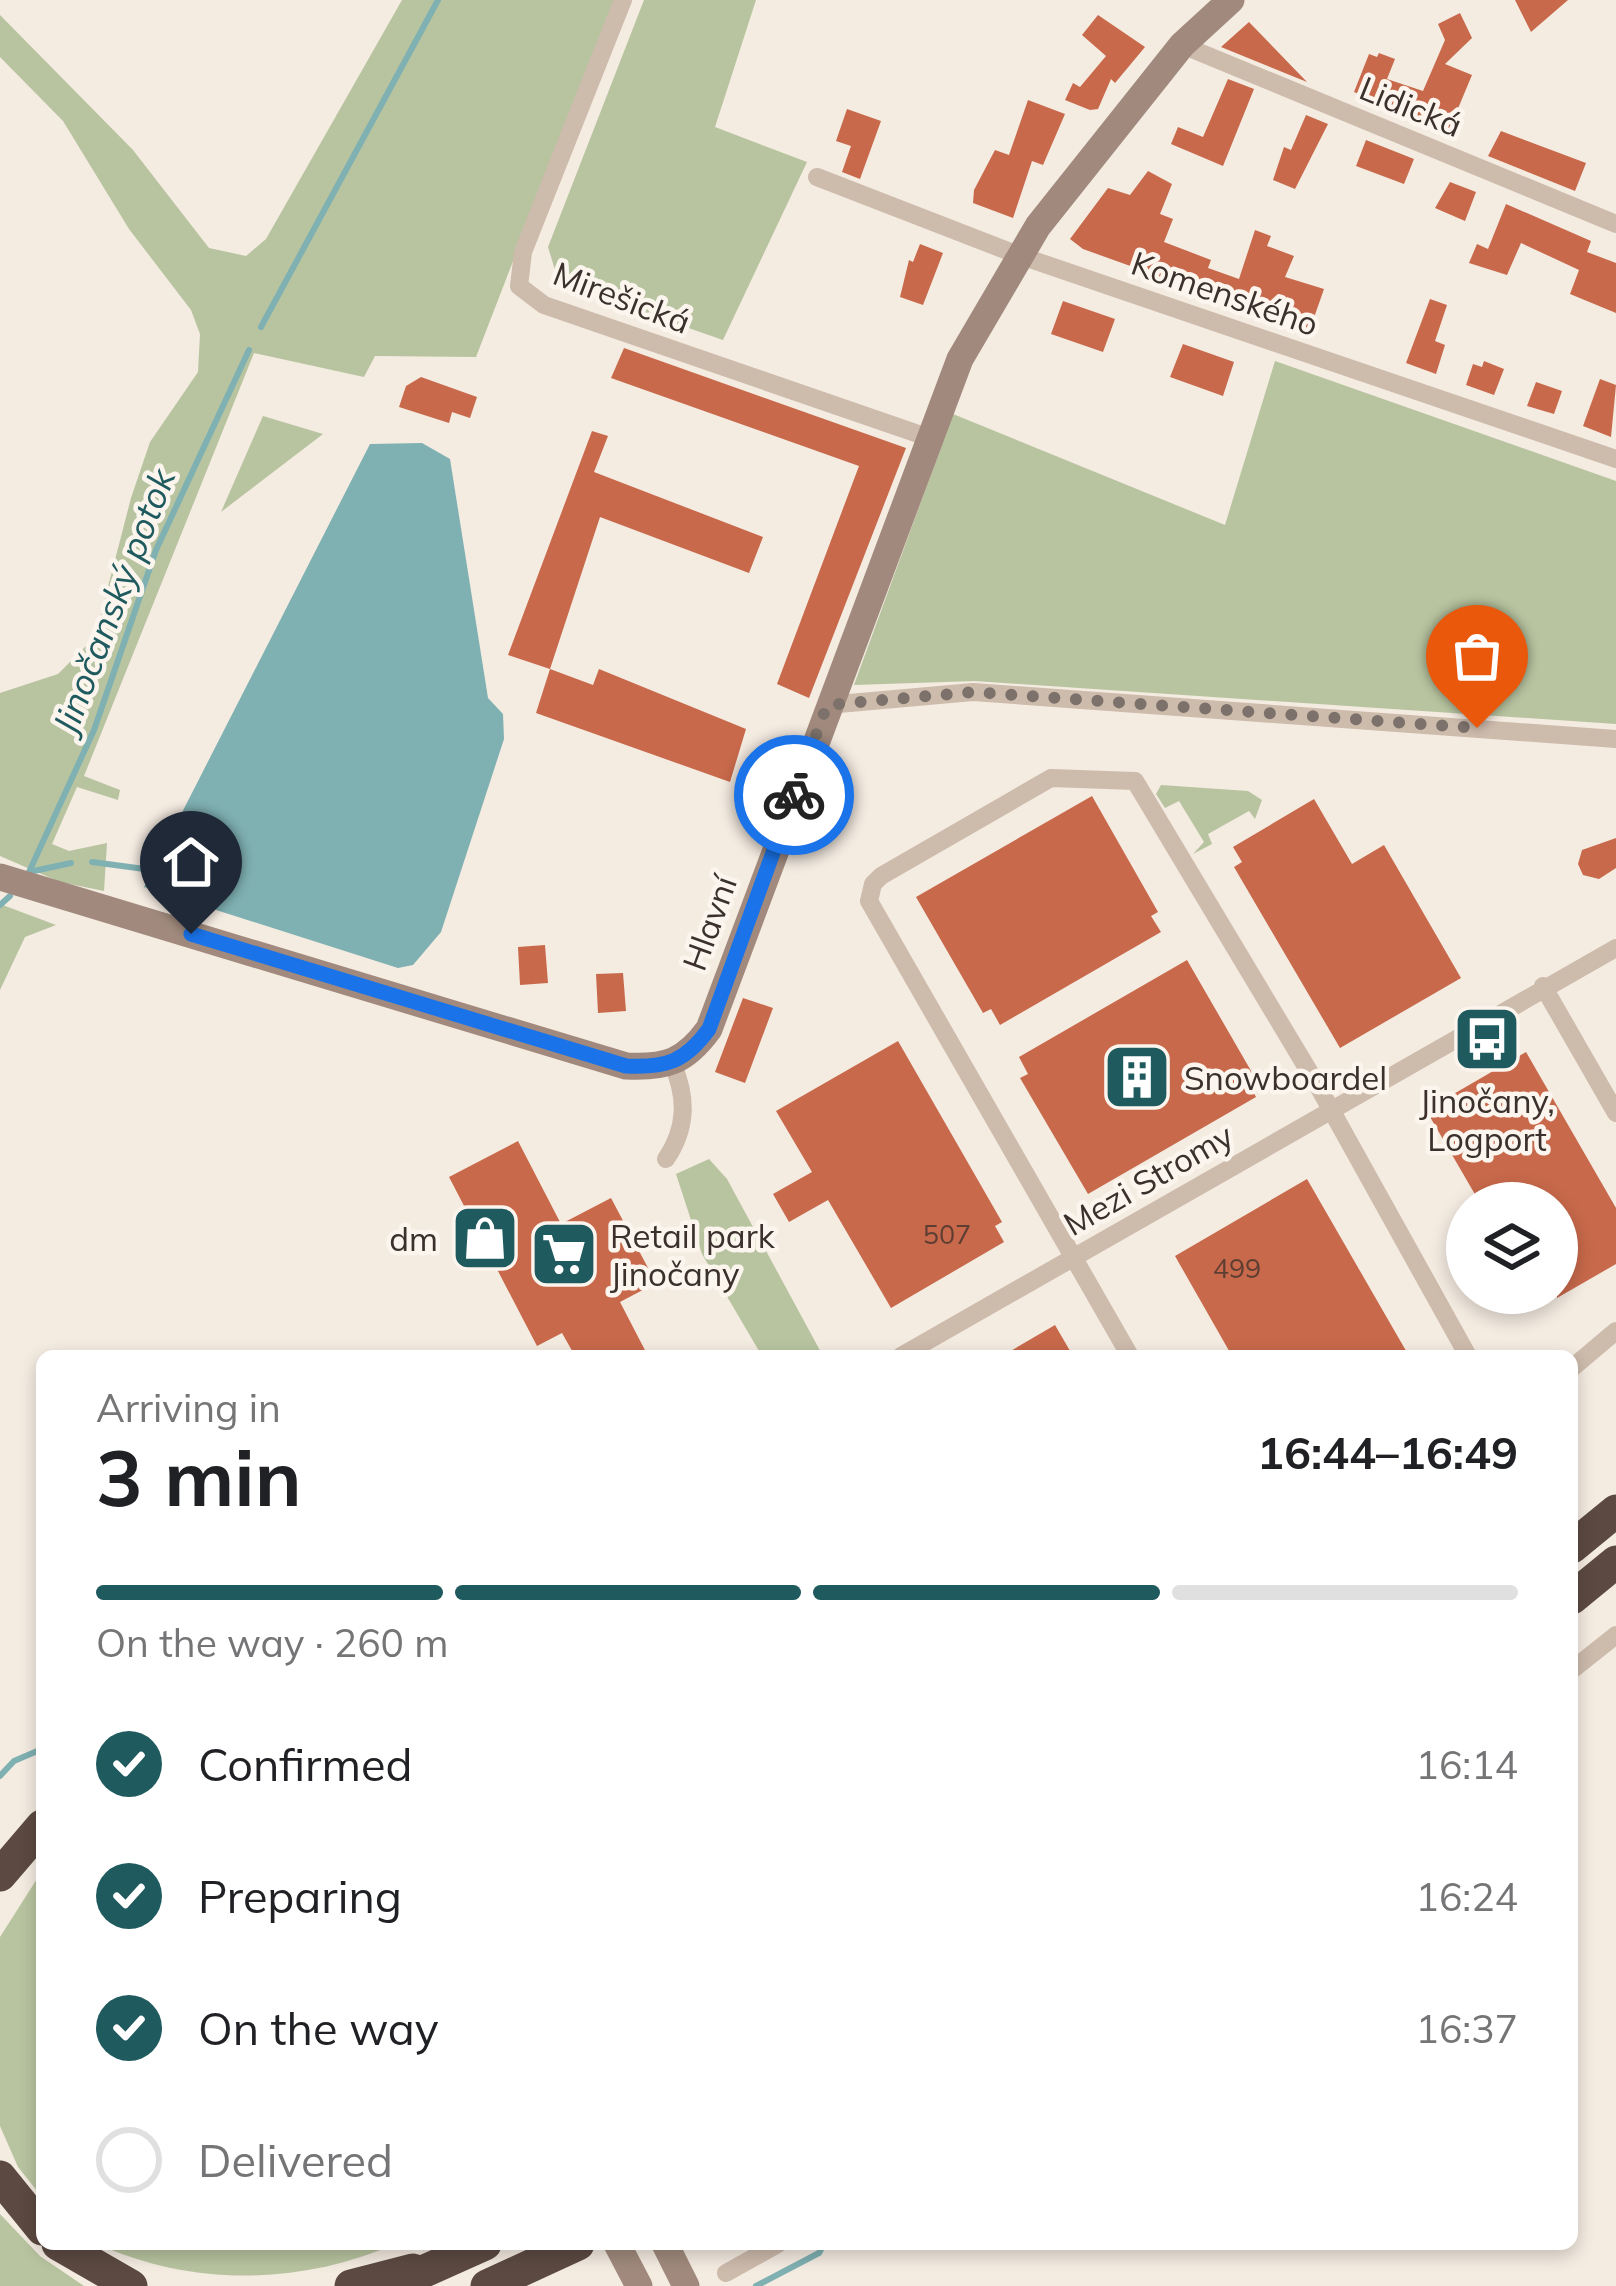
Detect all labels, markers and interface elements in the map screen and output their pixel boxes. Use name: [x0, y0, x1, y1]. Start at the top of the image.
street label: Lidická: [1354, 67, 1468, 145]
street label: Komenského: [1126, 242, 1324, 344]
street label: Mirešická: [548, 252, 696, 342]
water label: Jinočanský potok: [41, 461, 185, 743]
pin: [1426, 605, 1528, 728]
icon: bag: [1444, 623, 1510, 689]
courier: [734, 735, 854, 855]
icon: bike: [761, 762, 827, 828]
pin: [140, 811, 242, 934]
icon: home: [158, 829, 224, 895]
street label: Hlavní: [673, 868, 746, 976]
bus stop icon: Jinočany, Logport: [1452, 1004, 1522, 1074]
building icon: Snowboardel: [1102, 1042, 1172, 1112]
place label: Snowboardel: [1184, 1057, 1387, 1098]
place label: Jinočany, Logport: [1419, 1080, 1555, 1159]
street label: Mezi Stromy: [1056, 1114, 1240, 1244]
map controls: [1446, 1182, 1578, 1314]
button: layers: [1446, 1182, 1578, 1314]
shop icon: dm: [450, 1203, 520, 1273]
place label: Retail park Jinočany: [610, 1215, 776, 1294]
house number: 507: [923, 1217, 971, 1251]
place label: dm: [389, 1218, 438, 1259]
supermarket icon: Retail park Jinočany: [529, 1219, 599, 1289]
house number: 499: [1213, 1251, 1261, 1285]
text: Arriving in: [96, 1383, 281, 1432]
text: 16:44–16:49: [1257, 1424, 1518, 1480]
text: 3 min: [96, 1428, 302, 1526]
text: On the way · 260 m: [96, 1618, 448, 1667]
icon: check: [96, 1731, 162, 1797]
text: Confirmed: [198, 1736, 412, 1792]
text: 16:14: [1416, 1740, 1518, 1789]
icon: check: [96, 1863, 162, 1929]
text: Preparing: [198, 1868, 402, 1924]
text: 16:24: [1416, 1872, 1518, 1921]
icon: check: [96, 1995, 162, 2061]
text: On the way: [198, 2000, 439, 2056]
text: 16:37: [1416, 2004, 1518, 2053]
text: Delivered: [198, 2132, 393, 2188]

